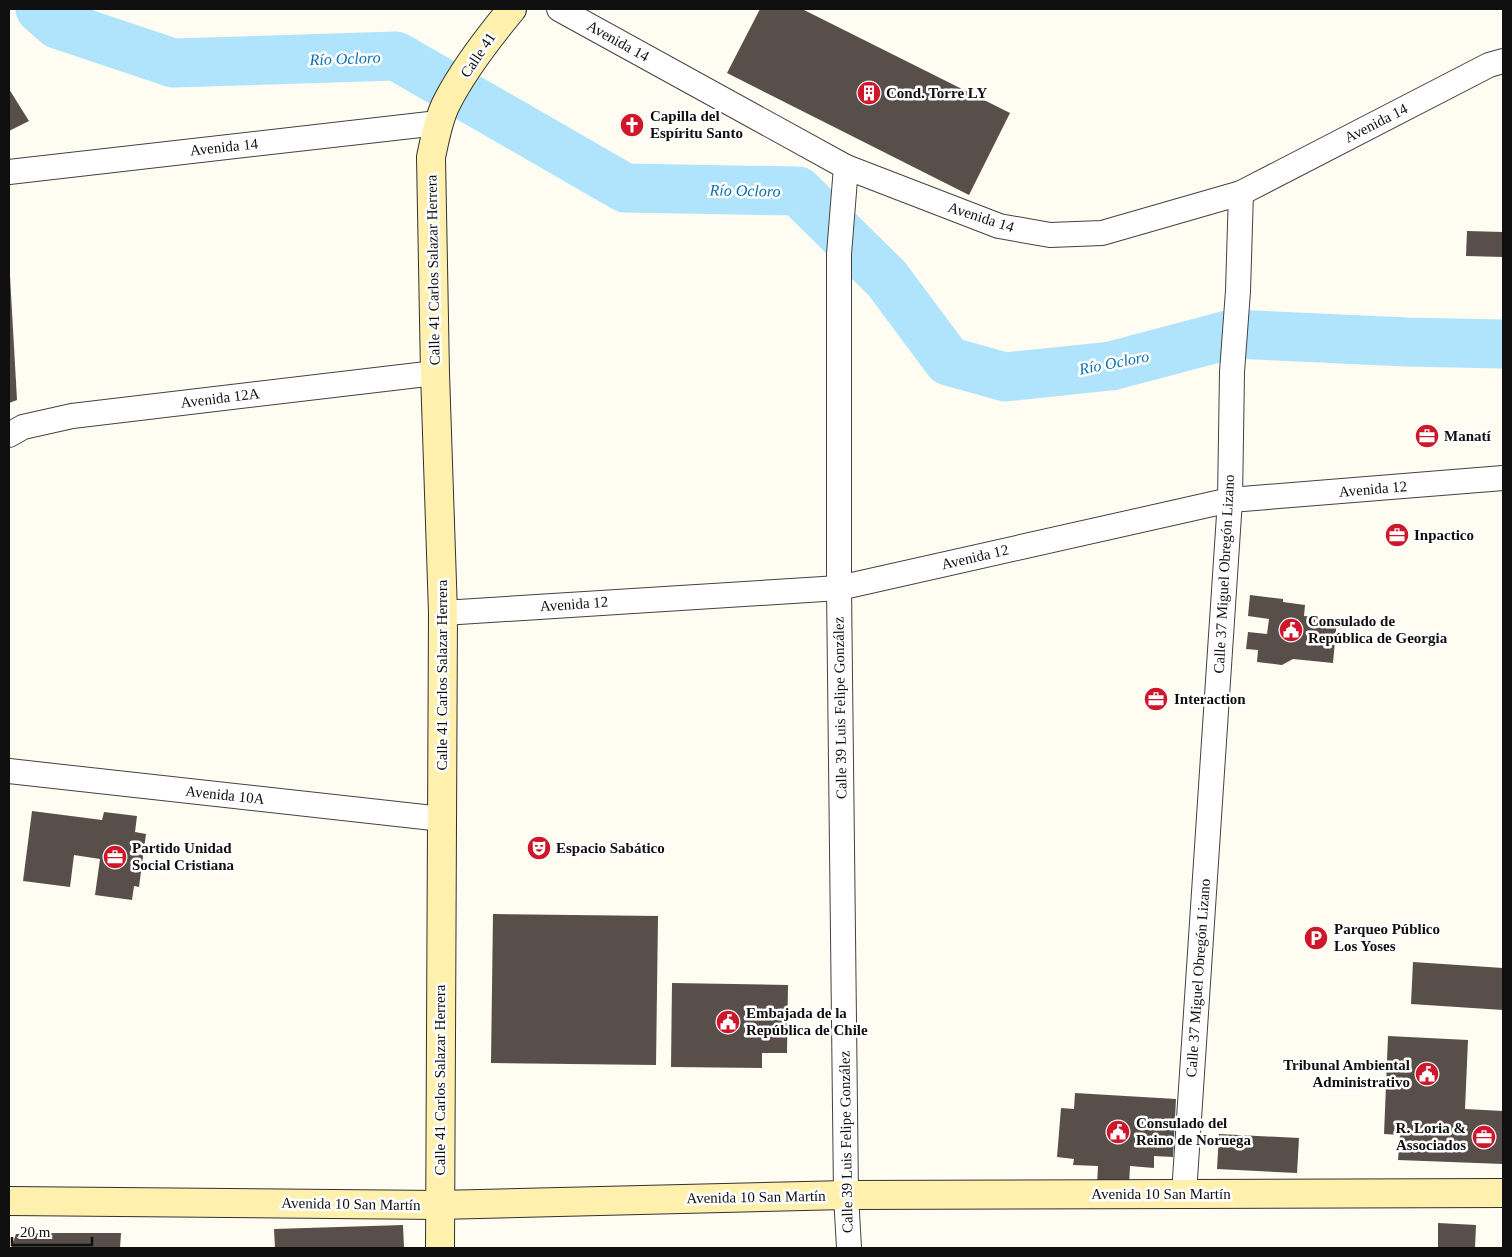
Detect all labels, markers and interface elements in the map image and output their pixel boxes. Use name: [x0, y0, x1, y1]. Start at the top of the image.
street label: Avenida 14: [584, 17, 652, 65]
street label: Calle 41: [457, 30, 499, 80]
water label: Río Ocloro: [308, 49, 381, 68]
building icon: Cond. Torre LY: [856, 80, 882, 106]
place label: Cond. Torre LY: [886, 85, 987, 101]
street label: Avenida 14: [1342, 100, 1411, 146]
place label: Capilla del Espíritu Santo: [650, 108, 743, 141]
church icon: Capilla del Espíritu Santo: [619, 112, 645, 138]
street label: Avenida 14: [189, 135, 259, 159]
street label: Calle 41 Carlos Salazar Herrera: [423, 174, 443, 366]
water label: Río Ocloro: [708, 181, 781, 200]
street label: Avenida 14: [946, 199, 1016, 235]
water label: Río Ocloro: [1077, 347, 1151, 378]
street label: Avenida 12A: [180, 385, 260, 411]
office icon: Manatí: [1414, 423, 1440, 449]
place label: Manatí: [1444, 428, 1491, 444]
street label: Calle 37 Miguel Obregón Lizano: [1211, 474, 1237, 674]
street label: Avenida 12: [1338, 478, 1408, 500]
office icon: Inpactico: [1384, 522, 1410, 548]
place label: Inpactico: [1414, 527, 1474, 543]
street label: Avenida 12: [940, 542, 1010, 572]
street label: Calle 41 Carlos Salazar Herrera: [434, 579, 450, 770]
street label: Avenida 12: [539, 594, 609, 614]
place label: Consulado de República de Georgia: [1308, 613, 1448, 646]
street label: Calle 39 Luis Felipe González: [830, 616, 850, 799]
public building icon: Consulado de República de Georgia: [1278, 617, 1304, 643]
office icon: Interaction: [1143, 686, 1169, 712]
place label: Interaction: [1174, 691, 1246, 707]
street label: Avenida 10A: [185, 783, 265, 807]
theatre icon: Espacio Sabático: [526, 835, 552, 861]
place label: Partido Unidad Social Cristiana: [132, 840, 235, 873]
place label: Espacio Sabático: [556, 840, 665, 856]
office icon: Partido Unidad Social Cristiana: [102, 844, 128, 870]
street label: Calle 37 Miguel Obregón Lizano: [1183, 878, 1213, 1078]
place label: Parqueo Público Los Yoses: [1334, 921, 1440, 954]
parking icon: Parqueo Público Los Yoses: [1303, 925, 1329, 951]
street label: Calle 41 Carlos Salazar Herrera: [432, 984, 448, 1175]
place label: Embajada de la República de Chile: [746, 1005, 868, 1038]
public building icon: Embajada de la República de Chile: [715, 1009, 741, 1035]
street label: Calle 39 Luis Felipe González: [836, 1050, 856, 1233]
place label: Tribunal Ambiental Administrativo: [1283, 1057, 1410, 1090]
public building icon: Tribunal Ambiental Administrativo: [1414, 1061, 1440, 1087]
place label: Consulado del Reino de Noruega: [1136, 1115, 1251, 1148]
public building icon: Consulado del Reino de Noruega: [1105, 1119, 1131, 1145]
place label: R. Loria & Associados: [1396, 1120, 1466, 1153]
office icon: R. Loria & Associados: [1471, 1124, 1497, 1150]
street label: Avenida 10 San Martín: [1091, 1186, 1231, 1202]
street label: Avenida 10 San Martín: [686, 1188, 826, 1206]
street label: Avenida 10 San Martín: [281, 1195, 421, 1213]
scale bar: [12, 1214, 92, 1246]
text: 20 m: [20, 1224, 51, 1240]

